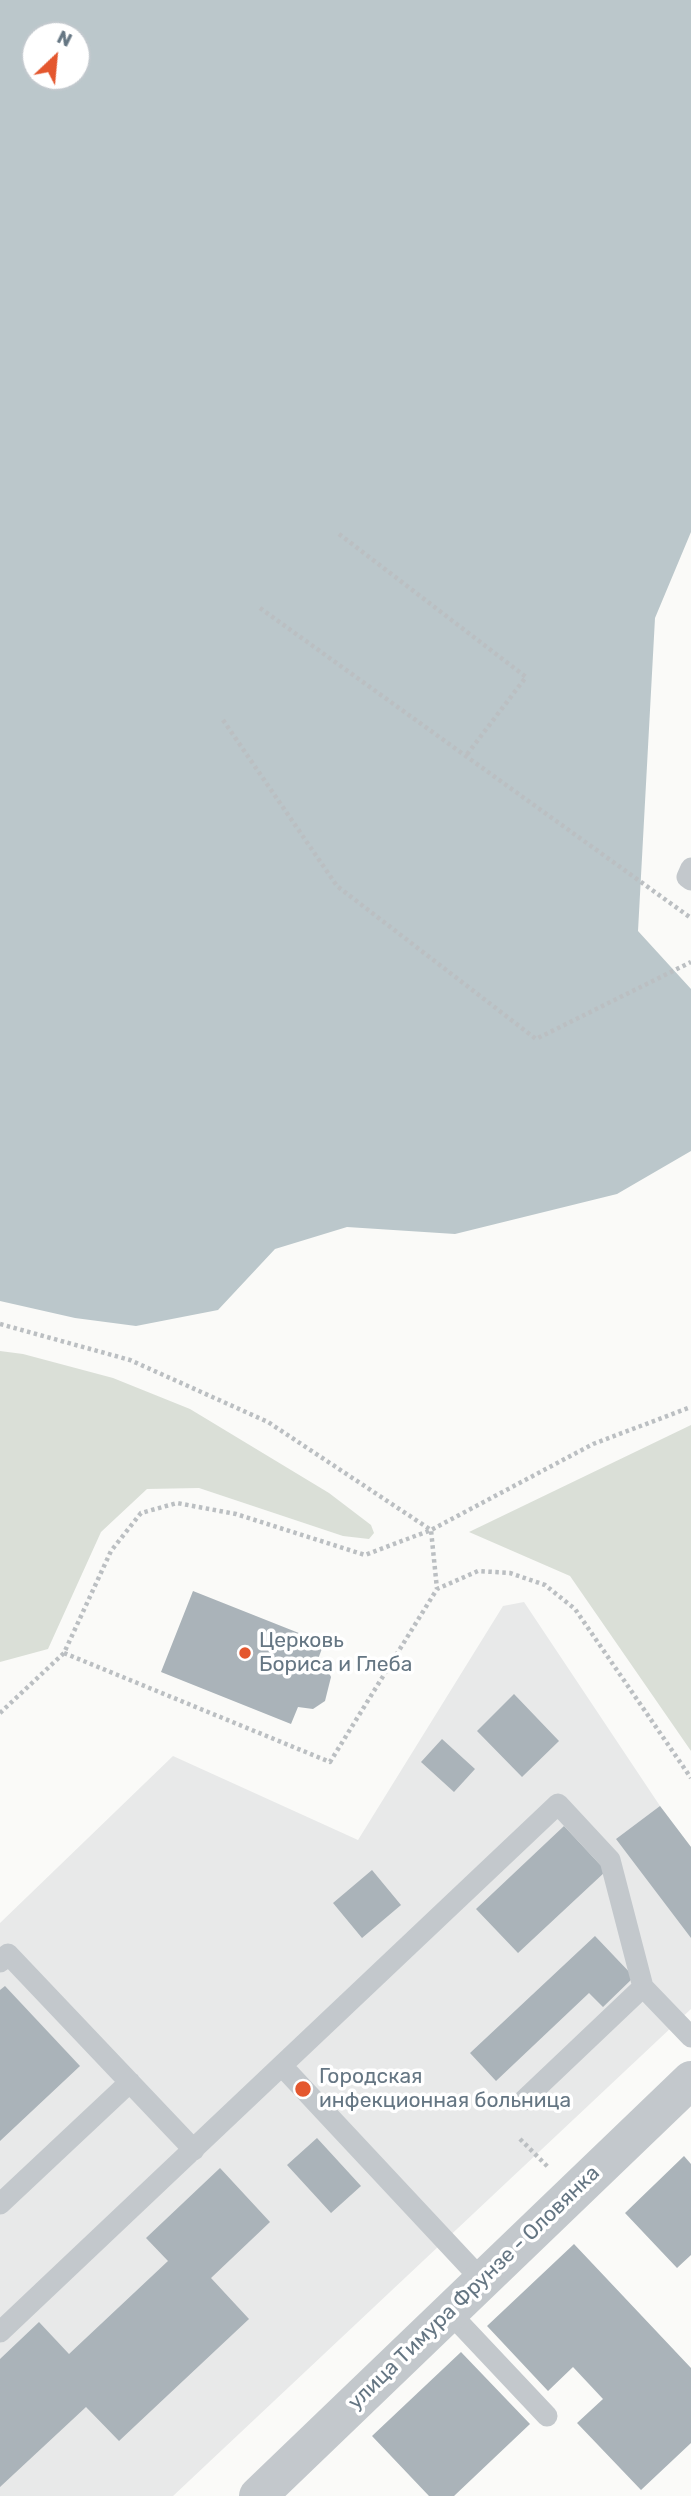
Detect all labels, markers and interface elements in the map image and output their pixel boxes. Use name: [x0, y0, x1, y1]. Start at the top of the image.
north arrow: [21, 21, 91, 91]
text: N: [53, 25, 76, 52]
place label: Церковь Бориса и Глеба: [259, 1628, 412, 1678]
marker: Церковь Бориса и Глеба: [237, 1645, 253, 1661]
place label: Городская инфекционная больница: [319, 2064, 571, 2114]
marker: Городская инфекционная больница: [293, 2079, 313, 2099]
street label: улица Тимура Фрунзе - Оловянка: [343, 2161, 605, 2415]

